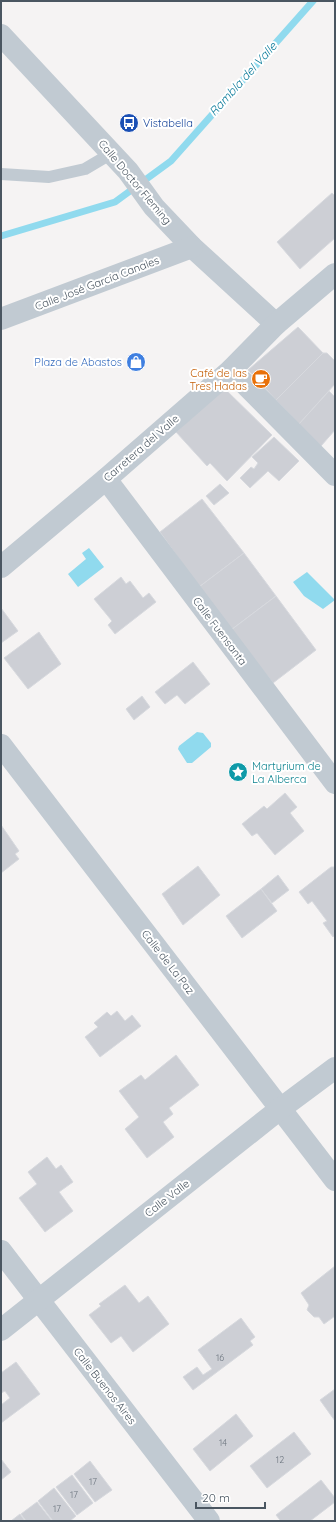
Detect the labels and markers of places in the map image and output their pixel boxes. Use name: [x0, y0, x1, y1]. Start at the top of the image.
bus stop icon: Vistabella: [118, 112, 140, 134]
place label: Vistabella: [143, 116, 193, 130]
shop icon: Plaza de Abastos: [125, 351, 147, 373]
place label: Plaza de Abastos: [34, 355, 122, 369]
place label: Café de las Tres Hadas: [190, 366, 247, 393]
cafe icon: Café de las Tres Hadas: [250, 368, 272, 390]
place label: Martyrium de La Alberca: [252, 759, 321, 786]
place icon: Martyrium de La Alberca: [227, 761, 249, 783]

